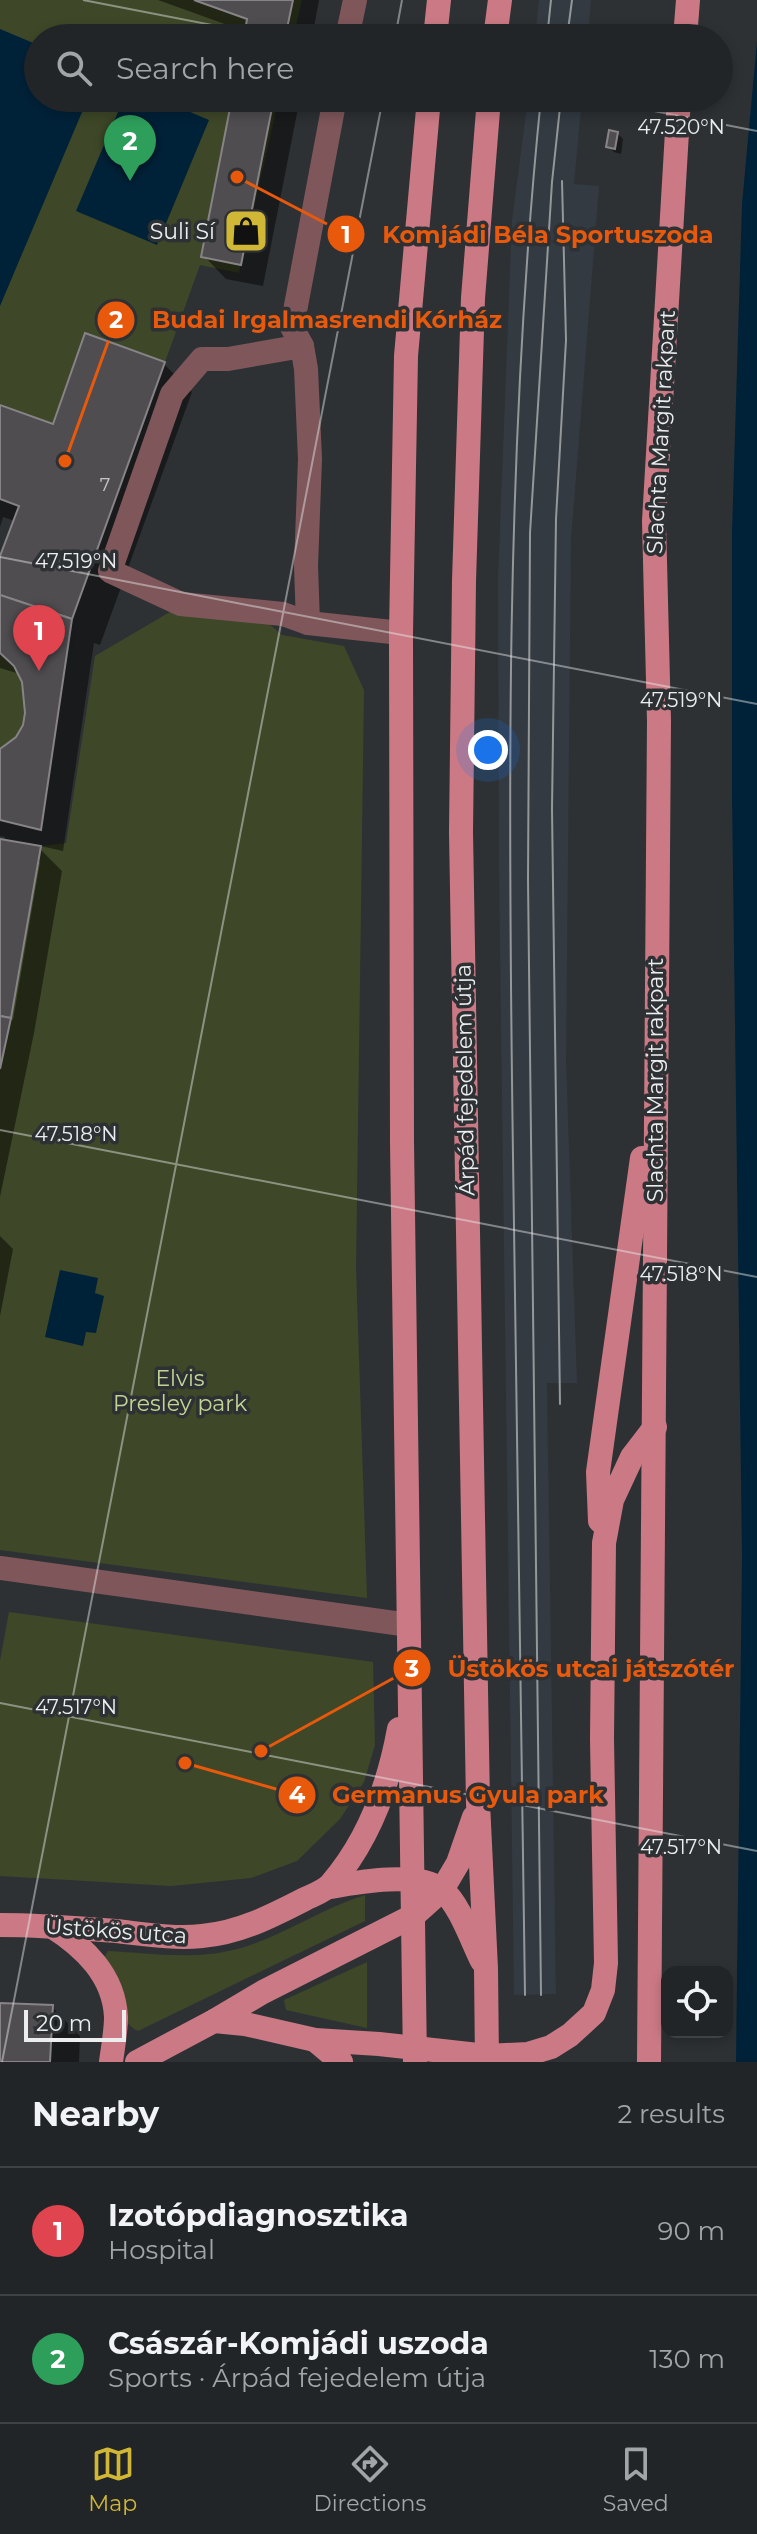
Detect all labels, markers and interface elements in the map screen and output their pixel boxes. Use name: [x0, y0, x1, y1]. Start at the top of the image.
search box: [24, 24, 733, 112]
icon: search: [52, 46, 96, 90]
text: Search here: [116, 50, 294, 87]
pin: 2: [104, 115, 156, 181]
text: 47.520°N: [637, 115, 725, 139]
shop icon: Suli Sí: [222, 207, 270, 255]
callout: Komjádi Béla Sportuszoda: [326, 210, 730, 258]
place label: Suli Sí: [150, 218, 216, 245]
text: 1: [341, 220, 351, 249]
text: Komjádi Béla Sportuszoda: [382, 220, 714, 249]
callout: Budai Irgalmasrendi Kórház: [96, 296, 518, 344]
text: 2: [109, 305, 123, 334]
text: Budai Irgalmasrendi Kórház: [152, 305, 502, 334]
street label: Slachta Margit rakpart: [641, 309, 681, 555]
house number: 7: [100, 474, 110, 496]
text: 47.519°N: [35, 549, 117, 573]
pin: 1: [13, 605, 65, 671]
text: 47.519°N: [640, 688, 722, 712]
your location: [468, 730, 508, 770]
street label: Slachta Margit rakpart: [642, 958, 669, 1202]
street label: Árpád fejedelem útja: [449, 964, 481, 1196]
text: 47.518°N: [34, 1122, 118, 1146]
text: 47.518°N: [639, 1262, 723, 1286]
park label: Elvis Presley park: [113, 1365, 248, 1417]
callout: Üstökös utcai játszótér: [392, 1644, 751, 1692]
text: 3: [404, 1654, 419, 1683]
text: Üstökös utcai játszótér: [448, 1654, 734, 1683]
text: 47.517°N: [35, 1695, 117, 1719]
callout: Germanus Gyula park: [277, 1771, 620, 1819]
text: 4: [289, 1780, 306, 1809]
text: Germanus Gyula park: [332, 1780, 604, 1809]
text: 47.517°N: [640, 1835, 722, 1859]
street label: Üstökös utca: [44, 1913, 188, 1949]
map controls: [661, 1966, 733, 2038]
button: locate: [661, 1966, 733, 2038]
scale bar: [24, 2006, 126, 2042]
text: 20 m: [36, 2010, 92, 2037]
text: Nearby: [32, 2093, 159, 2135]
text: 2 results: [617, 2098, 725, 2130]
text: Izotópdiagnosztika: [108, 2197, 409, 2234]
text: 1: [53, 2215, 63, 2247]
text: 90 m: [658, 2215, 725, 2247]
text: Hospital: [108, 2234, 215, 2266]
text: Császár-Komjádi uszoda: [108, 2325, 489, 2362]
text: 2: [50, 2343, 66, 2375]
text: 130 m: [649, 2343, 725, 2375]
text: Sports · Árpád fejedelem útja: [108, 2362, 486, 2394]
tab: Map: [88, 2442, 137, 2517]
tab: Directions: [314, 2442, 426, 2517]
tab: Saved: [603, 2442, 669, 2517]

